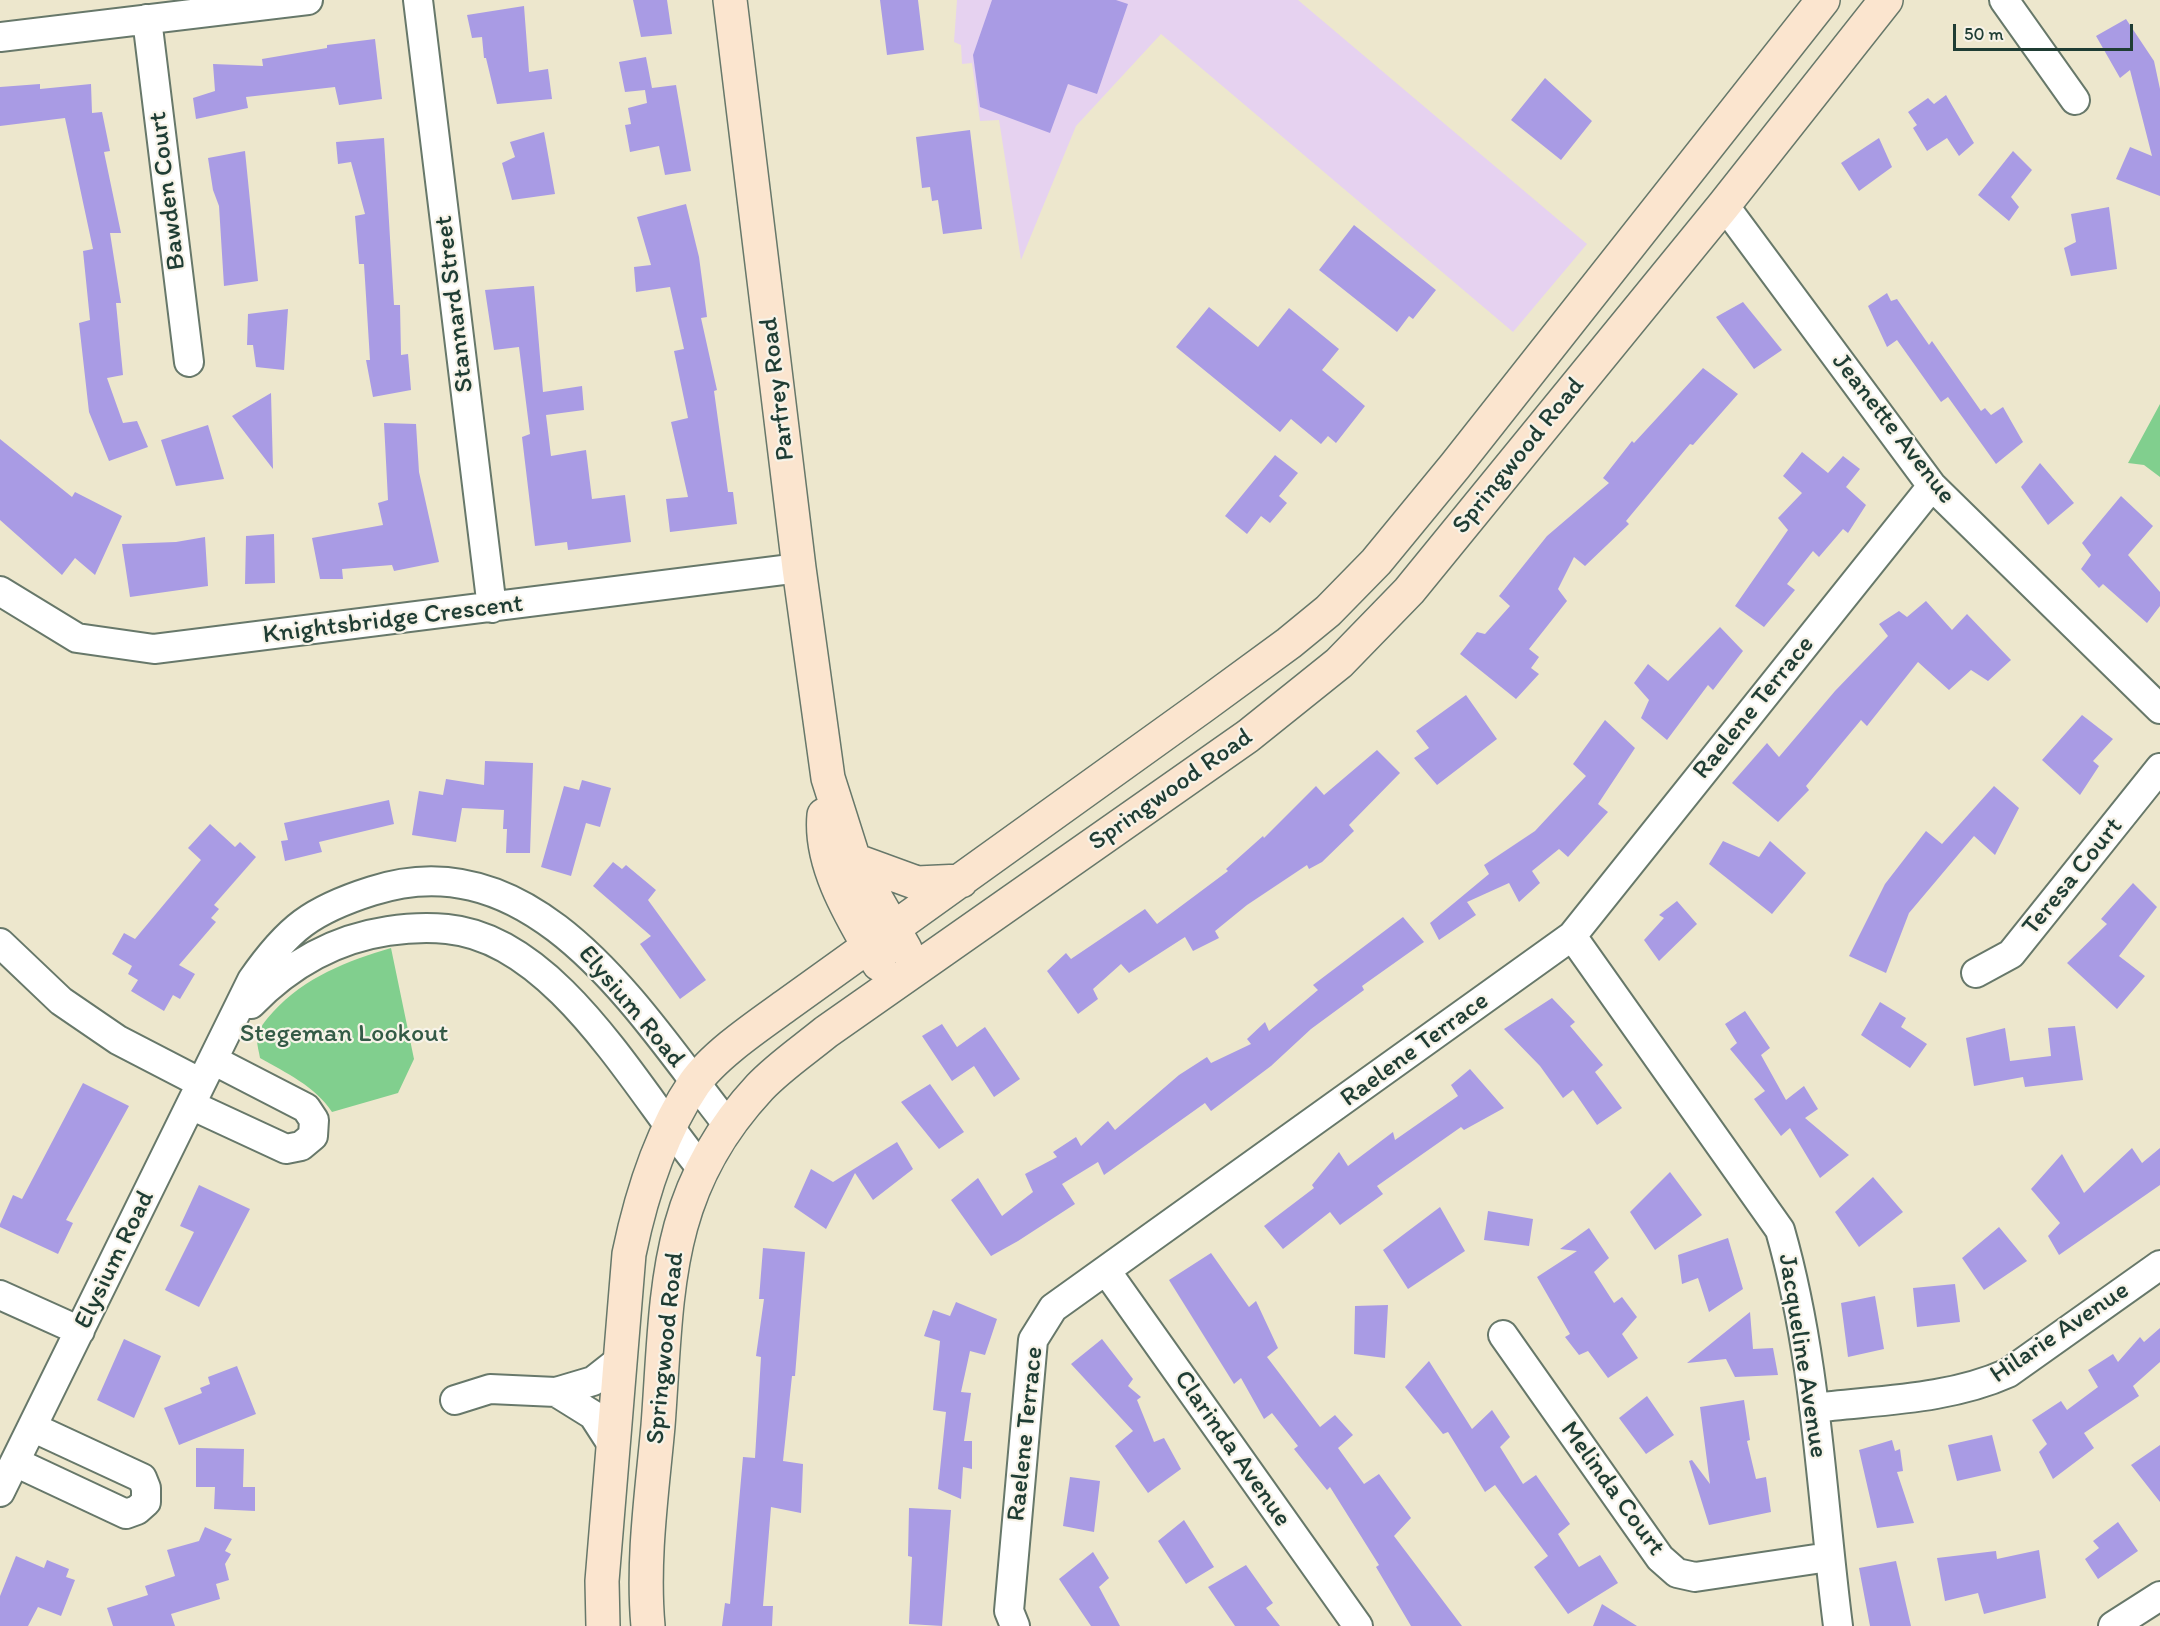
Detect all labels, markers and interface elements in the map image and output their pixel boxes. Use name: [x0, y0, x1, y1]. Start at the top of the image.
scale bar: [1956, 12, 2136, 50]
text: 50 m: [1964, 23, 2004, 45]
street label: Bawden Court: [143, 110, 193, 272]
street label: Stannard Street: [429, 214, 481, 394]
street label: Parfrey Road: [754, 315, 802, 463]
street label: Jeanette Avenue: [1824, 347, 1962, 511]
street label: Springwood Road: [1446, 371, 1592, 541]
street label: Knightsbridge Crescent: [261, 589, 525, 651]
street label: Raelene Terrace: [1687, 630, 1821, 786]
street label: Springwood Road: [1083, 722, 1259, 858]
street label: Teresa Court: [2016, 812, 2130, 942]
street label: Elysium Road: [571, 939, 691, 1075]
street label: Raelene Terrace: [1335, 986, 1495, 1114]
park label: Stegeman Lookout: [240, 1018, 448, 1050]
street label: Elysium Road: [68, 1186, 162, 1334]
street label: Springwood Road: [640, 1250, 692, 1446]
street label: Jacqueline Avenue: [1770, 1252, 1834, 1460]
street label: Hilarie Avenue: [1985, 1275, 2135, 1391]
street label: Raelene Terrace: [1001, 1345, 1051, 1523]
street label: Clarinda Avenue: [1167, 1365, 1297, 1533]
street label: Melinda Court: [1553, 1416, 1671, 1562]

